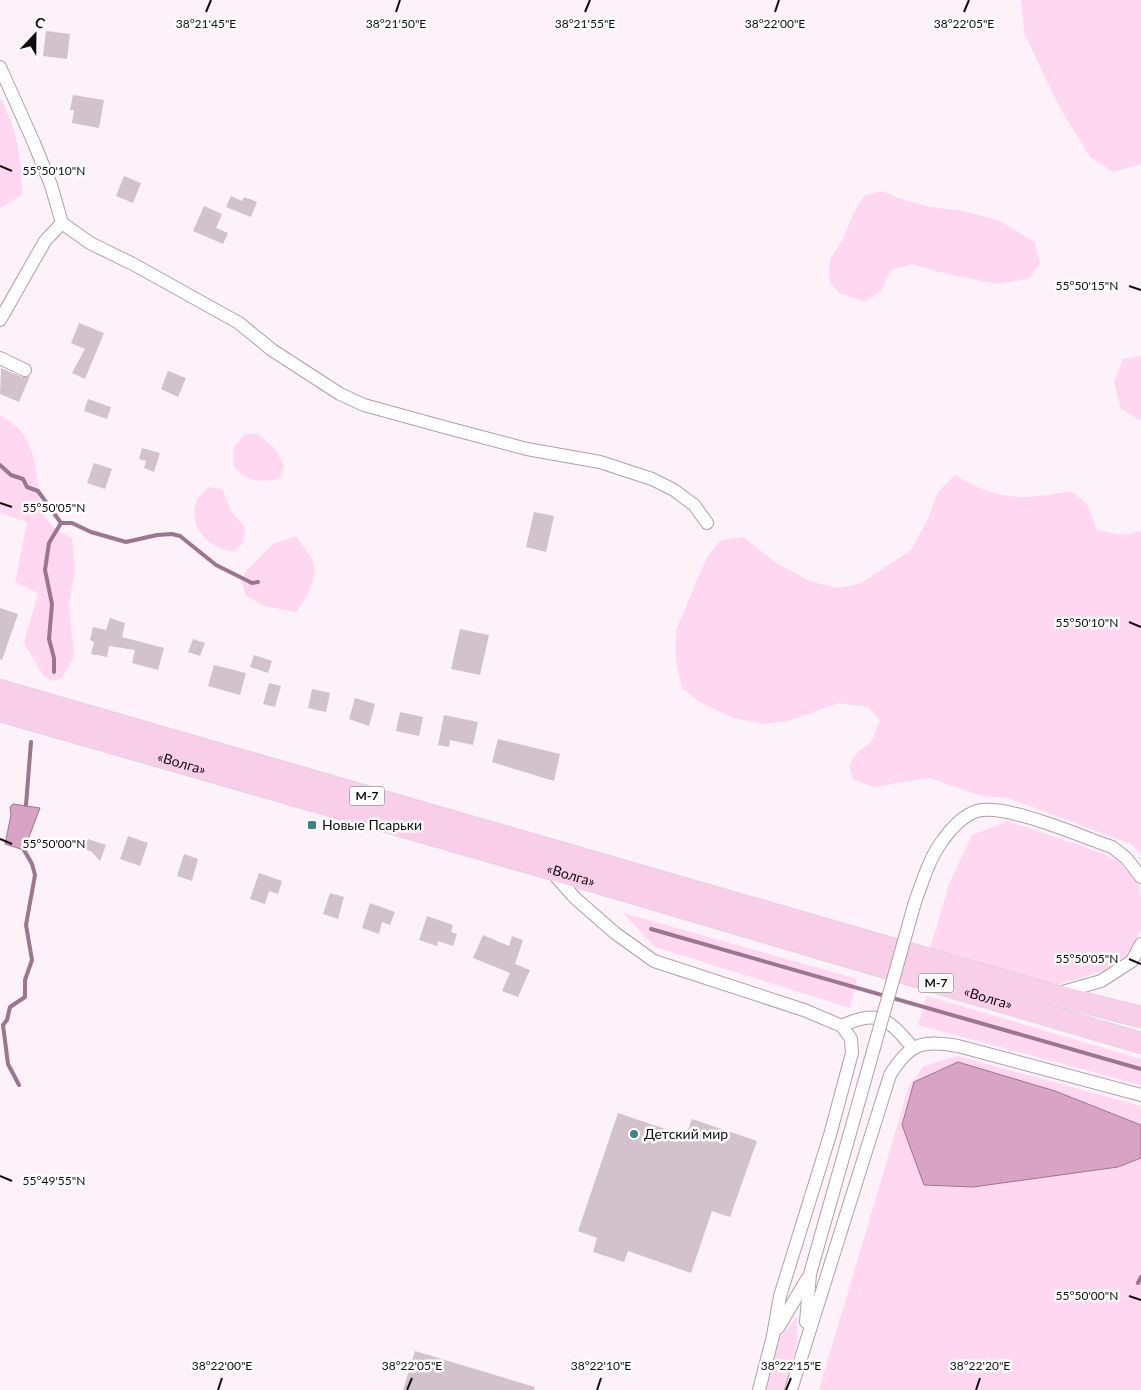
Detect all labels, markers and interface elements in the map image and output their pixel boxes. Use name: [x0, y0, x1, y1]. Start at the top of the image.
north arrow: [10, 10, 60, 60]
text: С: [33, 13, 48, 32]
text: 38°21'45"E: [176, 16, 236, 31]
text: 38°21'50"E: [366, 16, 426, 31]
text: 38°21'55"E: [555, 16, 615, 31]
text: 38°22'00"E: [745, 16, 805, 31]
text: 38°22'05"E: [934, 16, 994, 31]
text: 55°50'10"N: [23, 163, 85, 178]
text: 55°50'15"N: [1056, 278, 1118, 293]
text: 55°50'05"N: [23, 500, 85, 515]
text: 55°50'10"N: [1056, 615, 1118, 630]
street label: «Волга»: [156, 748, 208, 778]
road number: М-7: [350, 786, 384, 806]
place label: Новые Псарьки: [322, 816, 422, 833]
marker: Новые Псарьки: [306, 819, 318, 831]
text: 55°50'00"N: [23, 836, 85, 851]
street label: «Волга»: [545, 860, 597, 890]
text: 55°50'05"N: [1056, 951, 1118, 966]
road number: М-7: [918, 974, 954, 992]
street label: «Волга»: [962, 982, 1014, 1013]
place label: Детский мир: [644, 1125, 728, 1142]
marker: Детский мир: [628, 1128, 640, 1140]
text: 55°49'55"N: [23, 1173, 85, 1188]
text: 55°50'00"N: [1056, 1288, 1118, 1303]
text: 38°22'00"E: [192, 1358, 252, 1373]
text: 38°22'05"E: [382, 1358, 442, 1373]
text: 38°22'10"E: [571, 1358, 631, 1373]
text: 38°22'15"E: [761, 1358, 821, 1373]
text: 38°22'20"E: [950, 1358, 1010, 1373]

